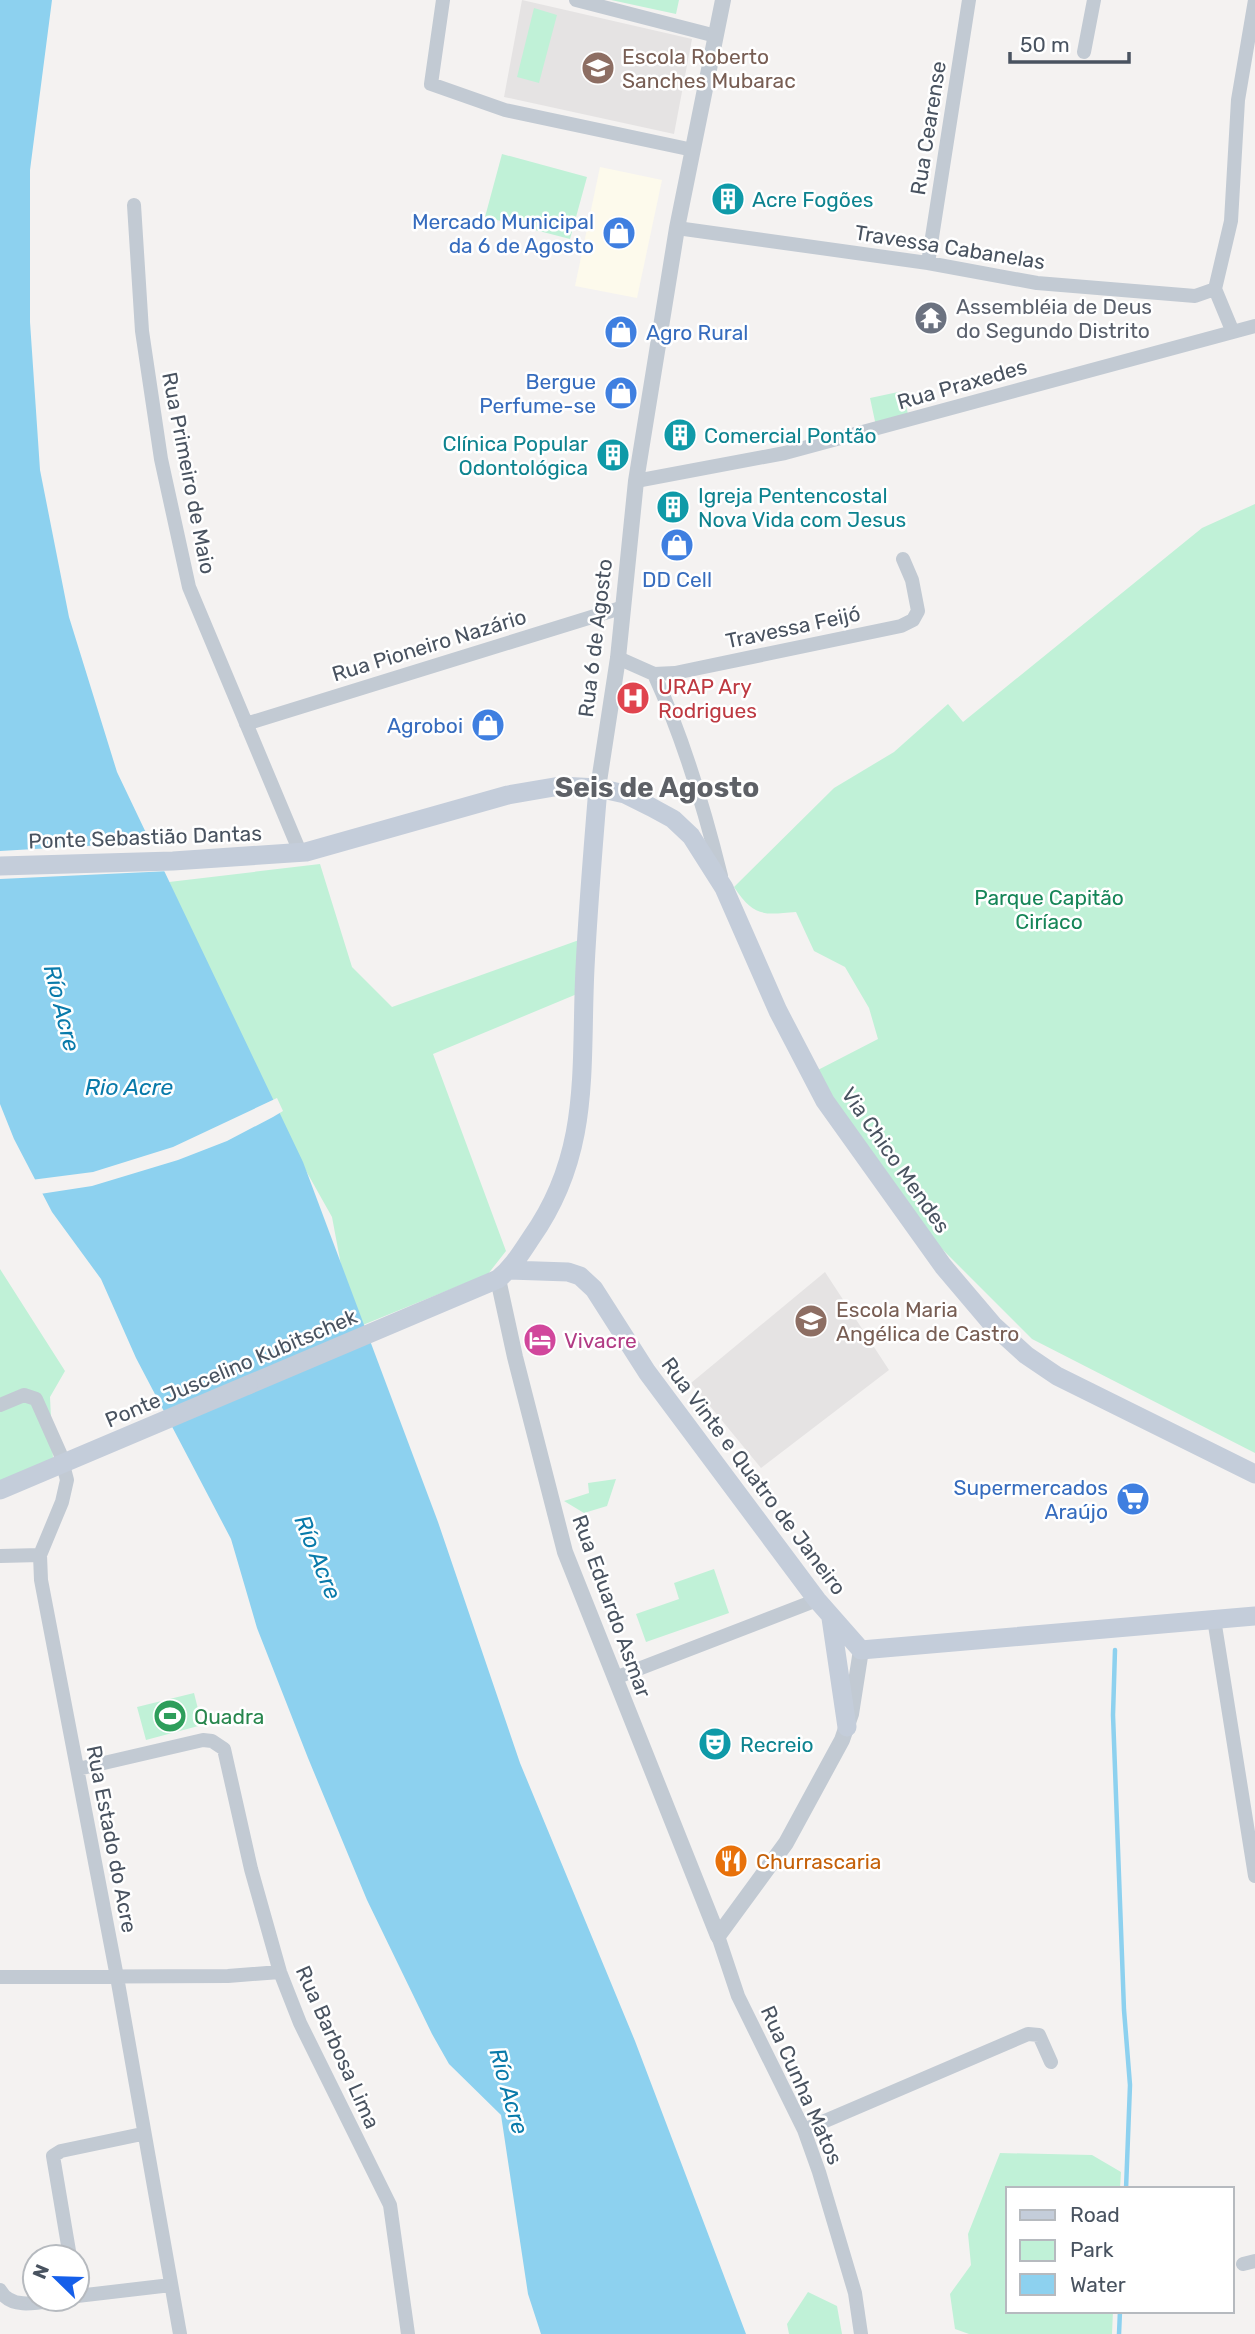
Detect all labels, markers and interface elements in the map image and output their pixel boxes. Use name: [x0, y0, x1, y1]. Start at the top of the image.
scale bar: [1010, 21, 1129, 65]
text: 50 m: [1020, 32, 1070, 57]
place label: Escola Roberto Sanches Mubarac: [622, 44, 796, 93]
school or university icon: Escola Roberto Sanches Mubarac: [579, 49, 617, 87]
street label: Rua Cearense: [905, 59, 951, 197]
building icon: Acre Fogões: [709, 180, 747, 218]
place label: Acre Fogões: [752, 187, 873, 212]
place label: Mercado Municipal da 6 de Agosto: [412, 209, 594, 258]
shop icon: Mercado Municipal da 6 de Agosto: [600, 214, 638, 252]
street label: Travessa Cabanelas: [853, 220, 1047, 274]
place label: Assembléia de Deus do Segundo Distrito: [956, 294, 1152, 343]
temple icon: Assembléia de Deus do Segundo Distrito: [912, 299, 950, 337]
shop icon: Agro Rural: [602, 313, 640, 351]
place label: Agro Rural: [646, 320, 748, 345]
street label: Rua Praxedes: [894, 354, 1030, 414]
place label: Bergue Perfume-se: [479, 369, 596, 418]
street label: Rua Primeiro de Maio: [157, 370, 221, 576]
shop icon: Bergue Perfume-se: [602, 374, 640, 412]
building icon: Comercial Pontão: [661, 416, 699, 454]
place label: Comercial Pontão: [704, 423, 877, 448]
place label: Clínica Popular Odontológica: [442, 431, 588, 480]
building icon: Clínica Popular Odontológica: [594, 436, 632, 474]
place label: Igreja Pentencostal Nova Vida com Jesus: [698, 483, 906, 532]
building icon: Igreja Pentencostal Nova Vida com Jesus: [654, 488, 692, 526]
shop icon: DD Cell: [658, 526, 696, 564]
street label: Rua 6 de Agosto: [573, 557, 617, 719]
place label: DD Cell: [642, 567, 712, 592]
street label: Travessa Feijó: [723, 601, 863, 653]
street label: Rua Pioneiro Nazário: [329, 604, 529, 686]
place label: URAP Ary Rodrigues: [658, 674, 757, 723]
hospital icon: URAP Ary Rodrigues: [614, 679, 652, 717]
shop icon: Agroboi: [469, 706, 507, 744]
place label: Agroboi: [387, 713, 463, 738]
district label: Seis de Agosto: [555, 771, 759, 804]
street label: Ponte Sebastião Dantas: [28, 820, 262, 854]
park label: Parque Capitão Ciríaco: [974, 885, 1124, 934]
water label: Río Acre: [38, 962, 86, 1054]
water label: Rio Acre: [85, 1073, 173, 1101]
street label: Via Chico Mendes: [836, 1082, 956, 1238]
place label: Escola Maria Angélica de Castro: [836, 1297, 1019, 1346]
school or university icon: Escola Maria Angélica de Castro: [792, 1302, 830, 1340]
street label: Ponte Juscelino Kubitschek: [101, 1303, 361, 1433]
hotel icon: Vivacre: [521, 1321, 559, 1359]
place label: Vivacre: [564, 1328, 637, 1353]
street label: Rua Vinte e Quatro de Janeiro: [656, 1352, 852, 1600]
place label: Supermercados Araújo: [953, 1475, 1108, 1524]
supermarket icon: Supermercados Araújo: [1114, 1480, 1152, 1518]
water label: Río Acre: [288, 1511, 348, 1603]
street label: Rua Eduardo Asmar: [567, 1511, 657, 1701]
sports icon: Quadra: [151, 1697, 189, 1735]
place label: Quadra: [194, 1704, 264, 1729]
theatre icon: Recreio: [696, 1725, 734, 1763]
place label: Recreio: [740, 1732, 814, 1757]
street label: Rua Estado do Acre: [82, 1743, 142, 1935]
restaurant icon: Churrascaria: [712, 1842, 750, 1880]
place label: Churrascaria: [756, 1849, 881, 1874]
street label: Rua Barbosa Lima: [291, 1962, 385, 2132]
street label: Rua Cunha Matos: [756, 2002, 848, 2168]
water label: Río Acre: [483, 2045, 535, 2137]
legend: [1006, 2187, 1234, 2313]
text: Road: [1070, 2202, 1120, 2227]
text: Park: [1070, 2237, 1114, 2262]
north arrow: [21, 2243, 91, 2313]
text: N: [28, 2261, 54, 2282]
text: Water: [1070, 2272, 1126, 2297]

